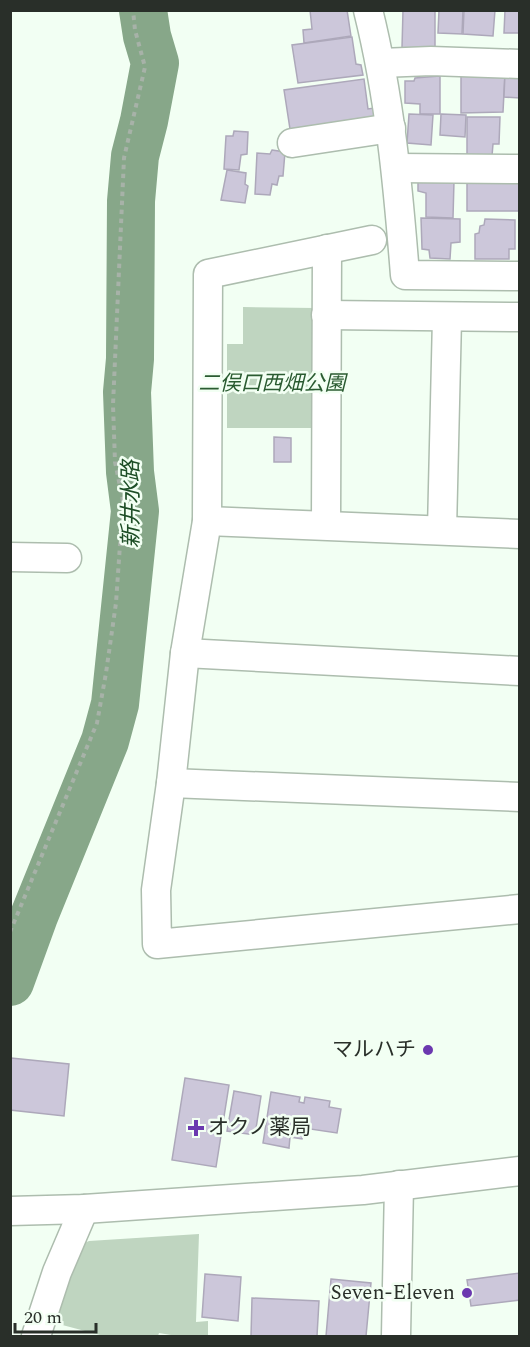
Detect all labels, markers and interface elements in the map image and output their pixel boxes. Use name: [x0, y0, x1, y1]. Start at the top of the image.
park label: 二俣口西畑公園: [199, 368, 348, 400]
water label: 新井水路: [115, 458, 148, 548]
place label: マルハチ: [332, 1034, 416, 1066]
marker: マルハチ: [421, 1043, 435, 1057]
place label: オクノ薬局: [208, 1112, 311, 1144]
marker: オクノ薬局: [189, 1121, 203, 1135]
place label: Seven-Eleven: [330, 1277, 455, 1309]
marker: Seven-Eleven: [460, 1286, 474, 1300]
scale bar: [15, 1296, 96, 1334]
text: 20 m: [24, 1304, 62, 1331]

